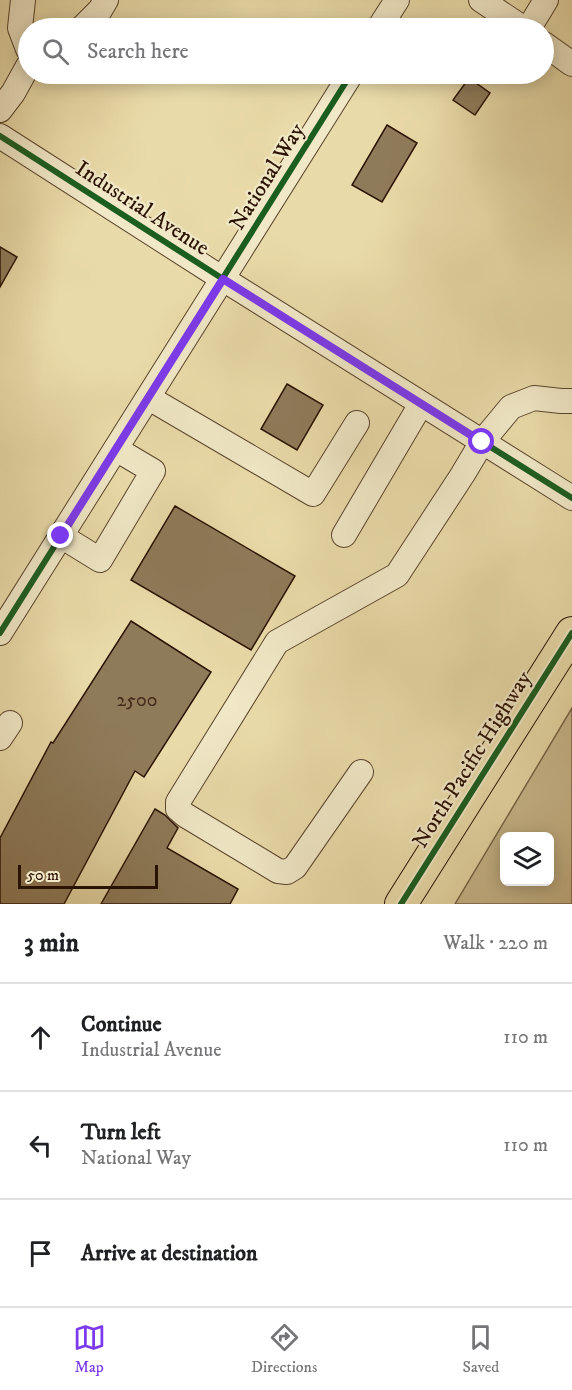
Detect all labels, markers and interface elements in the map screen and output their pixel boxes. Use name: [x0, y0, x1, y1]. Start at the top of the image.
search box: [18, 18, 554, 84]
icon: search: [39, 35, 72, 68]
text: Search here: [87, 38, 189, 65]
street label: National Way: [224, 118, 311, 235]
street label: Industrial Avenue: [70, 155, 214, 262]
route start: [468, 428, 494, 454]
route end: [47, 522, 73, 548]
street label: North Pacific Highway: [407, 666, 538, 853]
house number: 2500: [116, 688, 158, 713]
map controls: [500, 832, 554, 886]
button: layers: [500, 832, 554, 886]
scale bar: [18, 862, 158, 890]
text: 50 m: [27, 865, 59, 885]
text: 3 min: [24, 927, 79, 960]
text: Walk · 220 m: [443, 931, 548, 956]
text: Continue: [81, 1011, 162, 1038]
icon: ahead: [24, 1021, 57, 1054]
text: 110 m: [503, 1025, 548, 1050]
text: Industrial Avenue: [81, 1038, 221, 1063]
text: Turn left: [81, 1119, 161, 1146]
icon: left: [24, 1129, 57, 1162]
text: 110 m: [503, 1133, 548, 1158]
text: National Way: [81, 1146, 191, 1171]
icon: arrive: [24, 1237, 57, 1270]
text: Arrive at destination: [81, 1240, 258, 1267]
tab: Map: [73, 1321, 106, 1377]
tab: Directions: [251, 1321, 317, 1377]
tab: Saved: [463, 1321, 499, 1377]

